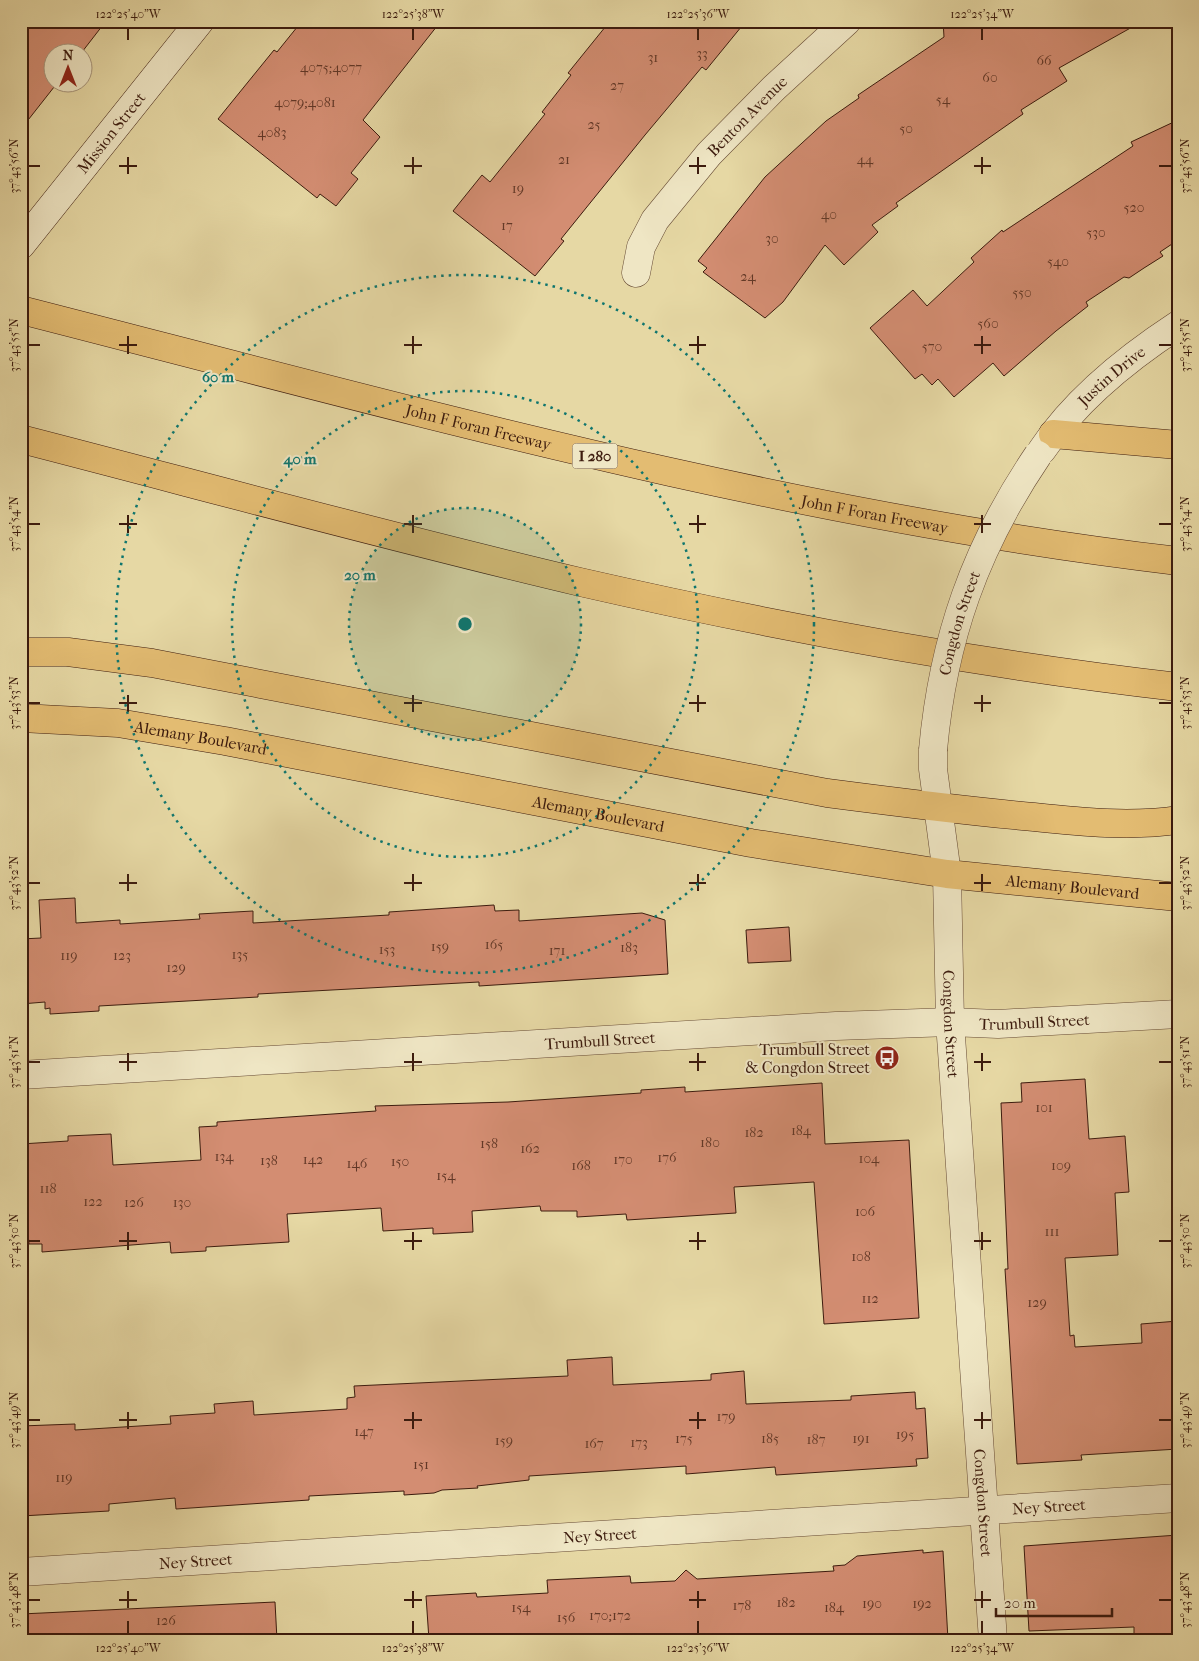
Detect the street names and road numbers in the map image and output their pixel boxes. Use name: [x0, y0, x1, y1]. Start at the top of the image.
street label: Benton Avenue: [703, 71, 791, 160]
street label: Mission Street: [73, 88, 149, 177]
street label: Justin Drive: [1072, 341, 1149, 411]
street label: John F Foran Freeway: [402, 399, 554, 454]
road number: I 280: [572, 444, 618, 468]
street label: John F Foran Freeway: [798, 490, 950, 537]
street label: Congdon Street: [934, 568, 984, 677]
street label: Alemany Boulevard: [132, 716, 269, 758]
street label: Alemany Boulevard: [530, 791, 666, 836]
street label: Alemany Boulevard: [1004, 870, 1141, 903]
street label: Congdon Street: [939, 970, 963, 1079]
street label: Trumbull Street: [979, 1009, 1090, 1034]
street label: Trumbull Street: [544, 1027, 656, 1053]
street label: Congdon Street: [970, 1448, 997, 1558]
street label: Ney Street: [1011, 1494, 1087, 1518]
street label: Ney Street: [562, 1523, 638, 1547]
street label: Ney Street: [158, 1549, 233, 1573]

